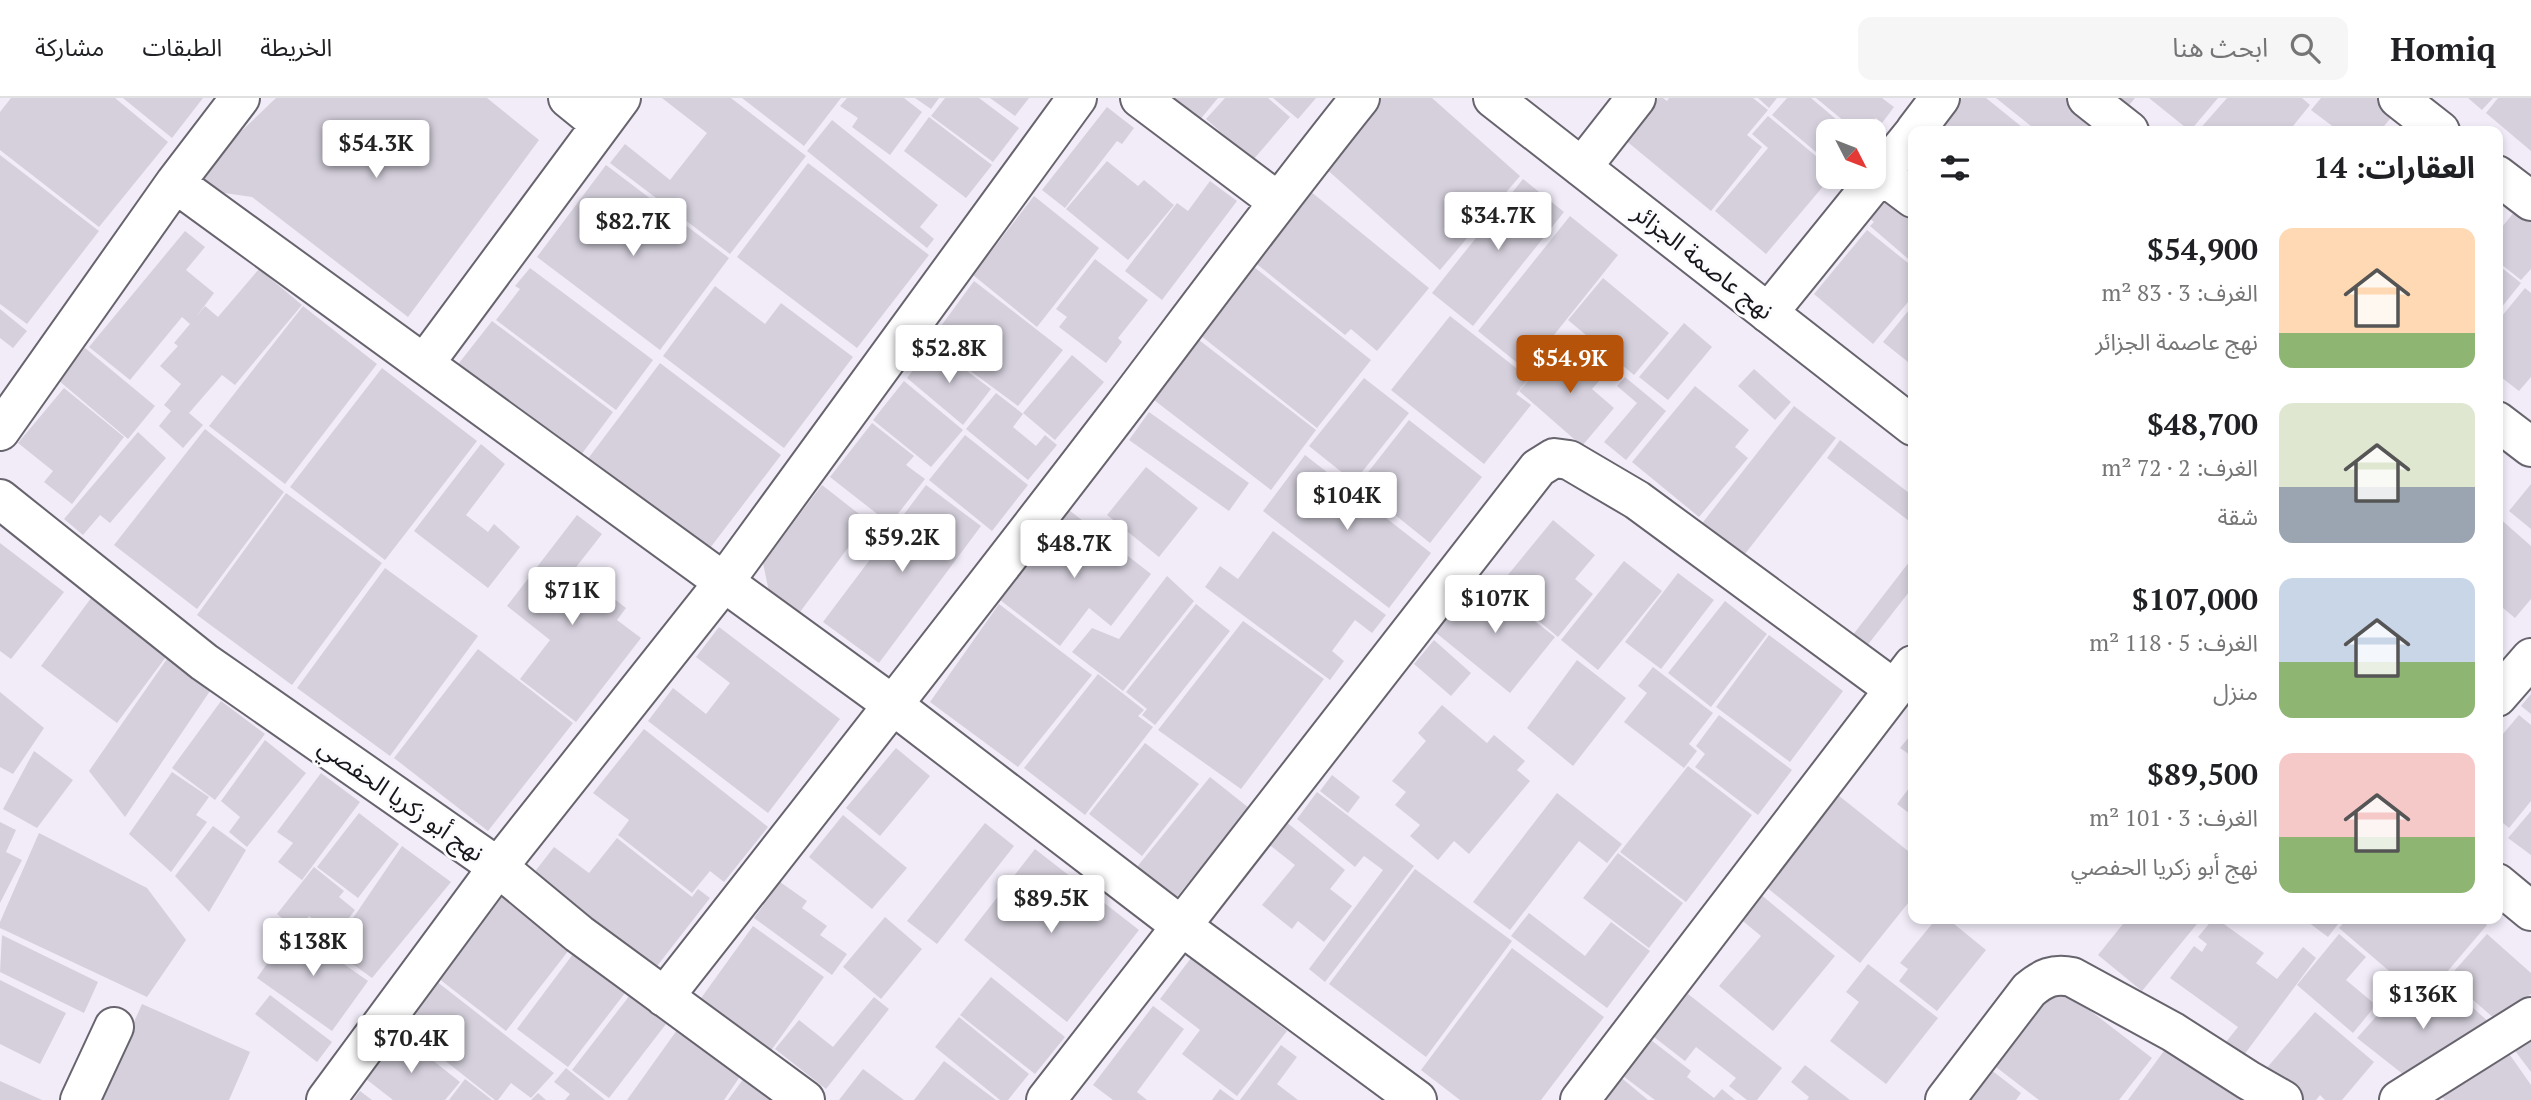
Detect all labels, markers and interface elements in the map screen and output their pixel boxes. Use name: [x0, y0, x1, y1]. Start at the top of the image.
search box: [1858, 17, 2348, 80]
text: Homiq: [2390, 27, 2496, 70]
icon: search: [2286, 29, 2324, 67]
text: ابحث هنا: [2172, 30, 2268, 64]
text: مشاركة: [35, 31, 104, 63]
text: الطبقات: [142, 31, 222, 63]
text: الخريطة: [260, 31, 332, 63]
north arrow: [1816, 119, 1886, 189]
map controls: [1816, 119, 1886, 189]
pin: $54.3K: [319, 120, 433, 180]
text: $54.3K: [338, 127, 414, 158]
text: العقارات: 14: [2313, 147, 2475, 187]
icon: filters: [1936, 149, 1974, 187]
pin: $34.7K: [1441, 192, 1555, 252]
street label: نهج عاصمة الجزائر: [1625, 196, 1780, 328]
pin: $82.7K: [576, 198, 690, 258]
text: $34.7K: [1460, 199, 1536, 230]
text: $82.7K: [595, 205, 671, 236]
text: $54,900: [2147, 229, 2258, 269]
icon: home: [2335, 256, 2419, 340]
text: الغرف: 3 · 83 m²: [2102, 277, 2258, 308]
pin: $52.8K: [892, 326, 1006, 385]
text: نهج عاصمة الجزائر: [2095, 326, 2258, 357]
text: $52.8K: [911, 332, 987, 363]
pin: $54.9K: [1513, 336, 1627, 395]
text: $54.9K: [1532, 342, 1608, 373]
text: $48,700: [2147, 404, 2258, 444]
icon: home: [2335, 431, 2419, 515]
text: الغرف: 2 · 72 m²: [2102, 452, 2258, 483]
pin: $104K: [1298, 472, 1396, 532]
text: $104K: [1313, 479, 1381, 510]
text: شقة: [2217, 501, 2258, 532]
pin: $59.2K: [845, 514, 959, 574]
pin: $48.7K: [1017, 520, 1131, 580]
text: $59.2K: [864, 521, 940, 552]
text: $48.7K: [1036, 527, 1112, 558]
pin: $71K: [531, 568, 613, 627]
text: $71K: [544, 574, 600, 605]
pin: $107K: [1446, 575, 1544, 635]
text: $107,000: [2132, 579, 2258, 619]
text: $107K: [1461, 582, 1529, 613]
icon: home: [2335, 606, 2419, 690]
text: الغرف: 5 · 118 m²: [2089, 627, 2258, 658]
text: منزل: [2213, 676, 2258, 707]
street label: نهج أبو زكريا الحفصي: [310, 730, 491, 871]
text: $89,500: [2147, 754, 2258, 794]
icon: home: [2335, 781, 2419, 865]
text: الغرف: 3 · 101 m²: [2089, 802, 2258, 833]
text: نهج أبو زكريا الحفصي: [2071, 851, 2258, 882]
pin: $89.5K: [994, 876, 1108, 935]
text: $89.5K: [1013, 882, 1089, 913]
pin: $138K: [264, 918, 362, 978]
text: $138K: [279, 925, 347, 956]
pin: $136K: [2374, 972, 2472, 1031]
text: $136K: [2389, 978, 2457, 1009]
pin: $70.4K: [354, 1016, 468, 1075]
text: $70.4K: [373, 1022, 449, 1053]

